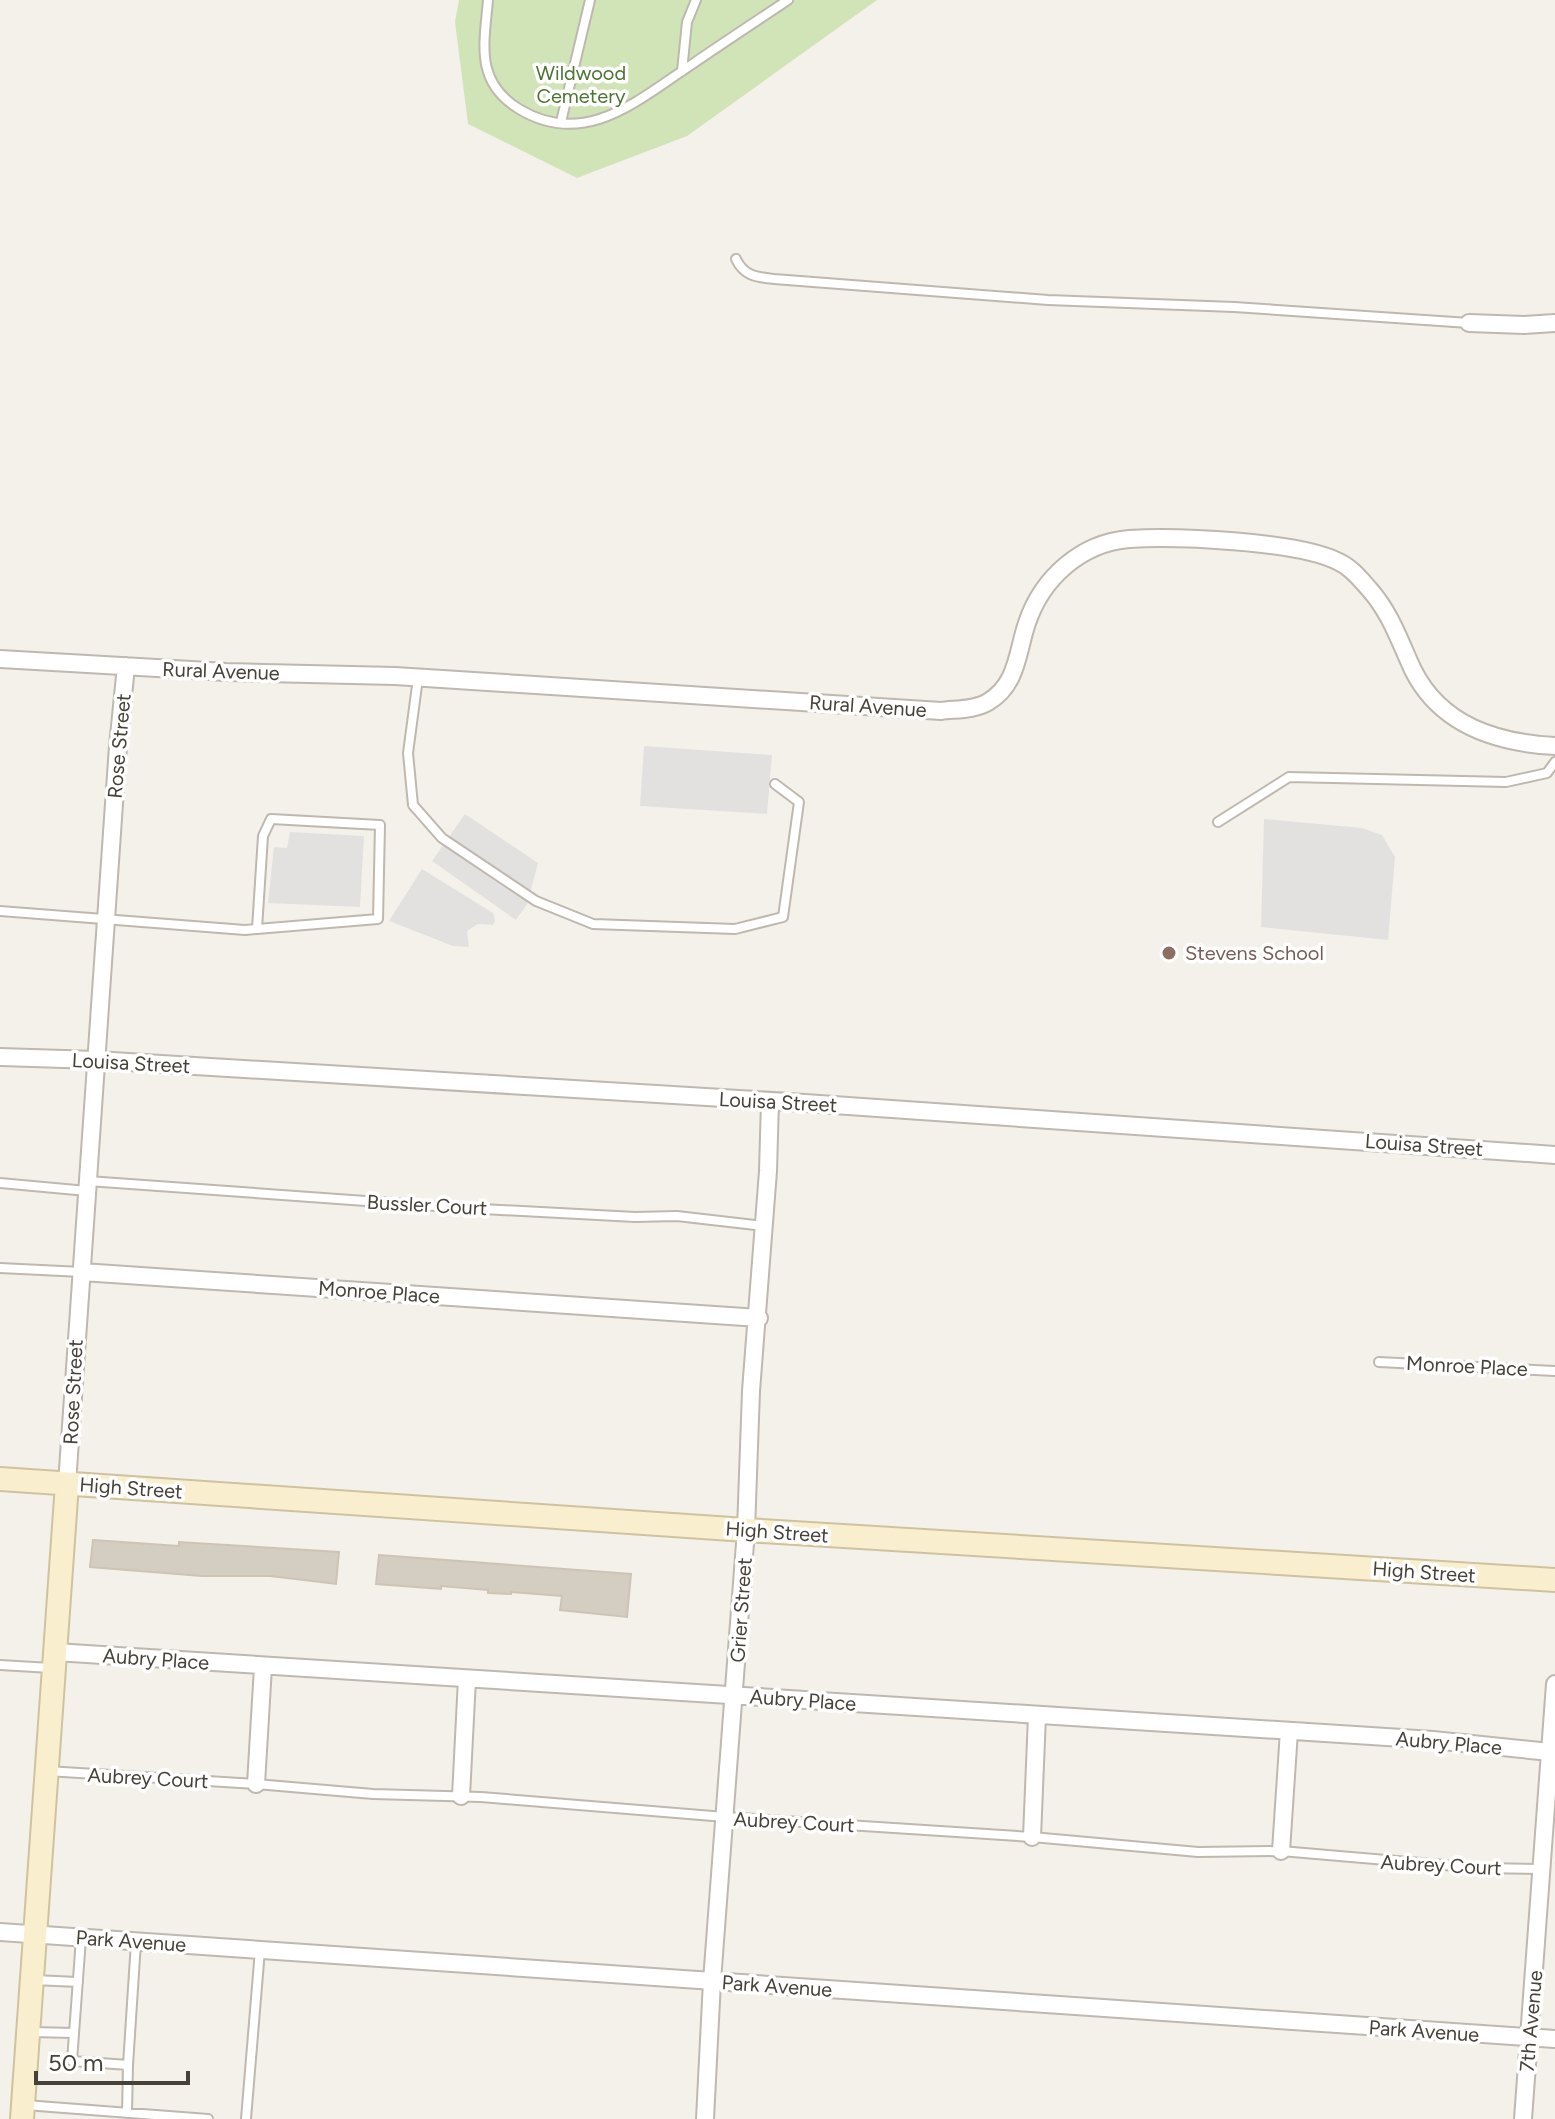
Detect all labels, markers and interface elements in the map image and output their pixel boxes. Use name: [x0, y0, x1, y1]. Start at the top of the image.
park label: Wildwood Cemetery: [536, 61, 626, 108]
street label: Rural Avenue: [162, 657, 280, 685]
street label: Rural Avenue: [808, 690, 928, 722]
street label: Rose Street: [102, 692, 136, 800]
place label: Stevens School: [1185, 941, 1324, 965]
marker: Stevens School: [1160, 944, 1178, 962]
street label: Louisa Street: [71, 1048, 191, 1078]
street label: Louisa Street: [718, 1087, 838, 1117]
street label: Louisa Street: [1364, 1129, 1484, 1161]
street label: Bussler Court: [366, 1190, 488, 1220]
street label: Monroe Place: [317, 1276, 441, 1308]
street label: Rose Street: [58, 1339, 88, 1445]
street label: Monroe Place: [1406, 1351, 1529, 1381]
street label: High Street: [79, 1472, 183, 1504]
street label: High Street: [725, 1516, 829, 1548]
street label: High Street: [1372, 1556, 1476, 1588]
street label: Grier Street: [725, 1557, 757, 1663]
street label: Aubry Place: [102, 1643, 210, 1675]
street label: Aubry Place: [749, 1684, 857, 1716]
street label: Aubry Place: [1395, 1726, 1503, 1760]
street label: Aubrey Court: [87, 1763, 209, 1793]
street label: Aubrey Court: [733, 1807, 855, 1837]
street label: Aubrey Court: [1380, 1850, 1502, 1880]
street label: Park Avenue: [75, 1925, 187, 1957]
street label: 7th Avenue: [1515, 1969, 1547, 2073]
street label: Park Avenue: [721, 1970, 833, 2002]
street label: Park Avenue: [1368, 2015, 1480, 2047]
scale bar: [36, 2035, 188, 2085]
text: 50 m: [48, 2048, 104, 2077]

